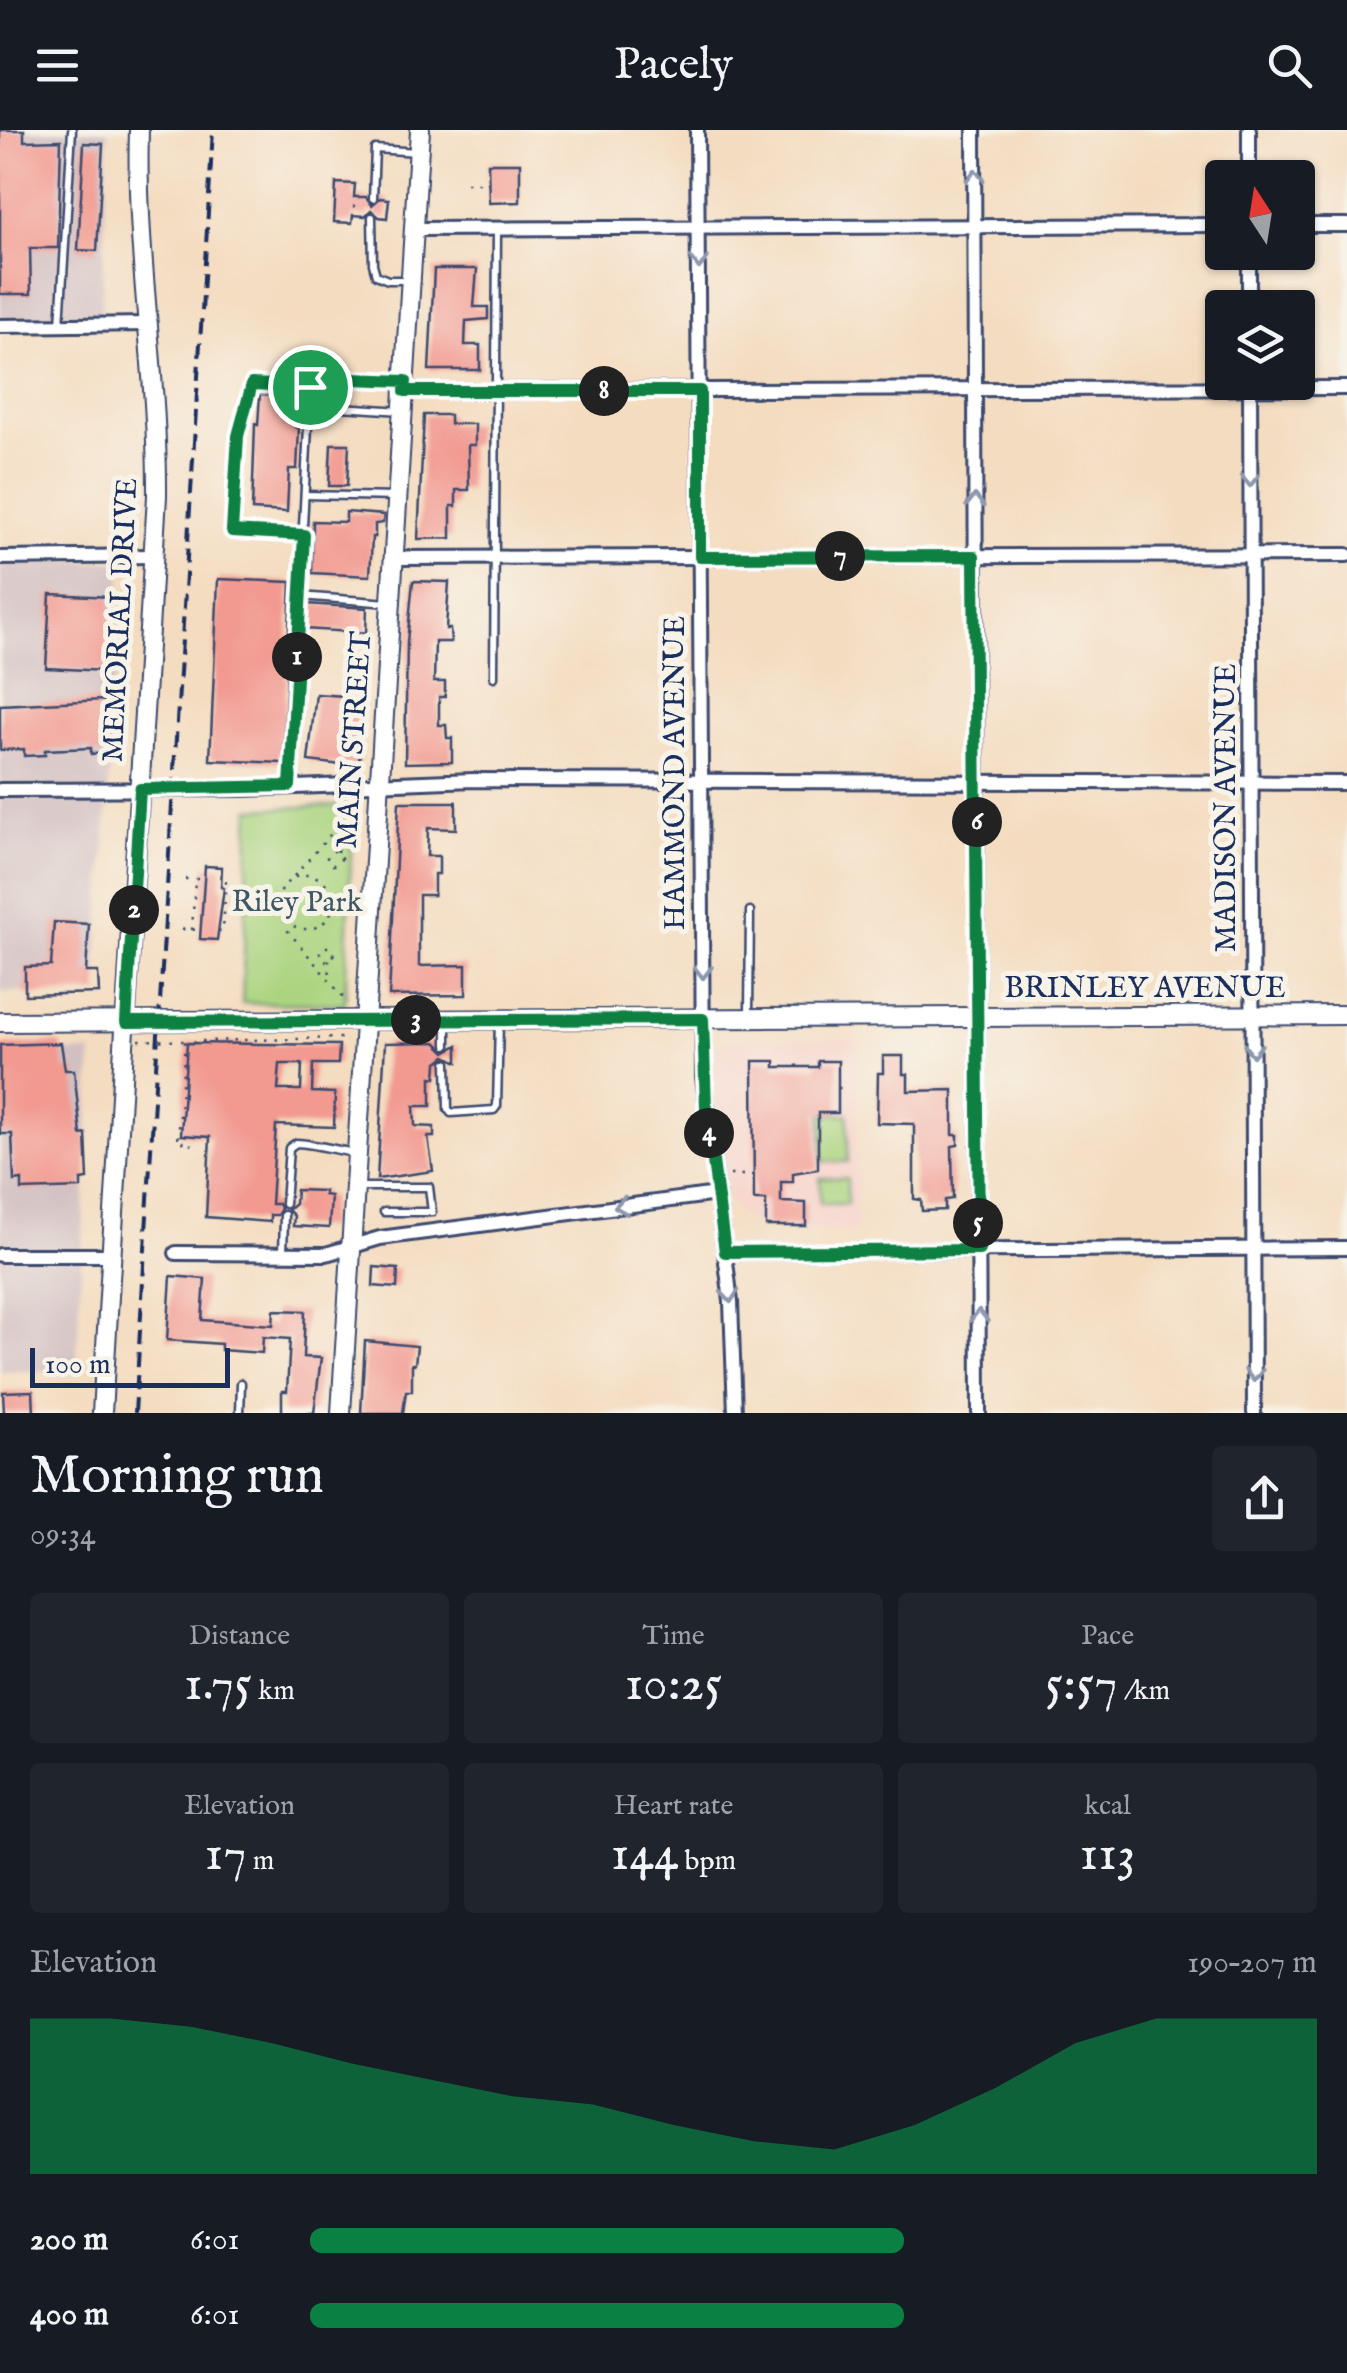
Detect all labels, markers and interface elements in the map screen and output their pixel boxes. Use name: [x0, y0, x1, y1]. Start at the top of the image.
text: Pacely: [614, 37, 733, 94]
icon: menu: [30, 38, 85, 93]
icon: search: [1262, 38, 1317, 93]
north arrow: [1205, 160, 1315, 270]
map controls: [1205, 160, 1315, 400]
one-way arrow: [964, 167, 986, 182]
one-way arrow: [688, 256, 710, 271]
button: layers: [1205, 290, 1315, 400]
pin: [268, 345, 353, 430]
icon: arrive: [283, 360, 338, 415]
pin: 8: [579, 366, 629, 416]
text: 8: [599, 373, 609, 408]
one-way arrow: [1240, 472, 1261, 488]
street label: MEMORIAL DRIVE: [95, 477, 147, 763]
one-way arrow: [964, 492, 986, 508]
pin: 7: [815, 531, 865, 581]
text: 7: [833, 538, 847, 573]
street label: HAMMOND AVENUE: [657, 616, 695, 930]
street label: MAIN STREET: [328, 630, 382, 850]
pin: 1: [272, 632, 322, 682]
text: 1: [292, 639, 302, 674]
street label: MADISON AVENUE: [1208, 664, 1246, 952]
pin: 6: [952, 797, 1002, 847]
text: 6: [971, 804, 983, 839]
park label: Riley Park: [232, 884, 363, 922]
pin: 2: [109, 885, 159, 935]
text: 2: [127, 892, 141, 927]
one-way arrow: [692, 965, 713, 981]
street label: BRINLEY AVENUE: [1004, 970, 1286, 1008]
pin: 3: [391, 995, 441, 1045]
text: 3: [411, 1002, 421, 1037]
one-way arrow: [1242, 1042, 1264, 1058]
pin: 4: [684, 1108, 734, 1158]
text: 4: [702, 1115, 716, 1150]
one-way arrow: [612, 1195, 629, 1216]
pin: 5: [953, 1198, 1003, 1248]
text: 5: [973, 1205, 983, 1240]
one-way arrow: [718, 1288, 740, 1304]
one-way arrow: [968, 1307, 990, 1322]
scale bar: [30, 1343, 230, 1388]
text: 100 m: [45, 1348, 111, 1383]
one-way arrow: [1243, 1368, 1265, 1383]
text: Morning run: [30, 1442, 324, 1512]
button: share: [1212, 1446, 1317, 1551]
text: 09:34: [30, 1515, 96, 1556]
text: Distance: [189, 1619, 290, 1654]
text: Time: [642, 1619, 705, 1654]
text: Pace: [1081, 1619, 1134, 1654]
text: 1.75: [184, 1654, 252, 1717]
text: 10:25: [625, 1654, 722, 1717]
text: 5:57: [1045, 1654, 1118, 1717]
text: km: [252, 1674, 295, 1709]
text: /km: [1118, 1674, 1170, 1709]
text: Elevation: [184, 1789, 295, 1824]
text: Heart rate: [614, 1789, 733, 1824]
text: kcal: [1084, 1789, 1131, 1824]
text: 17: [205, 1824, 247, 1887]
text: 144: [611, 1824, 678, 1887]
text: 113: [1080, 1824, 1135, 1887]
text: m: [247, 1844, 274, 1879]
text: bpm: [678, 1844, 736, 1879]
text: Elevation: [30, 1943, 157, 1984]
text: 190–207 m: [1187, 1943, 1317, 1984]
text: 200 m: [30, 2220, 108, 2261]
text: 6:01: [190, 2220, 239, 2261]
text: 400 m: [30, 2295, 109, 2336]
text: 6:01: [190, 2295, 239, 2336]

